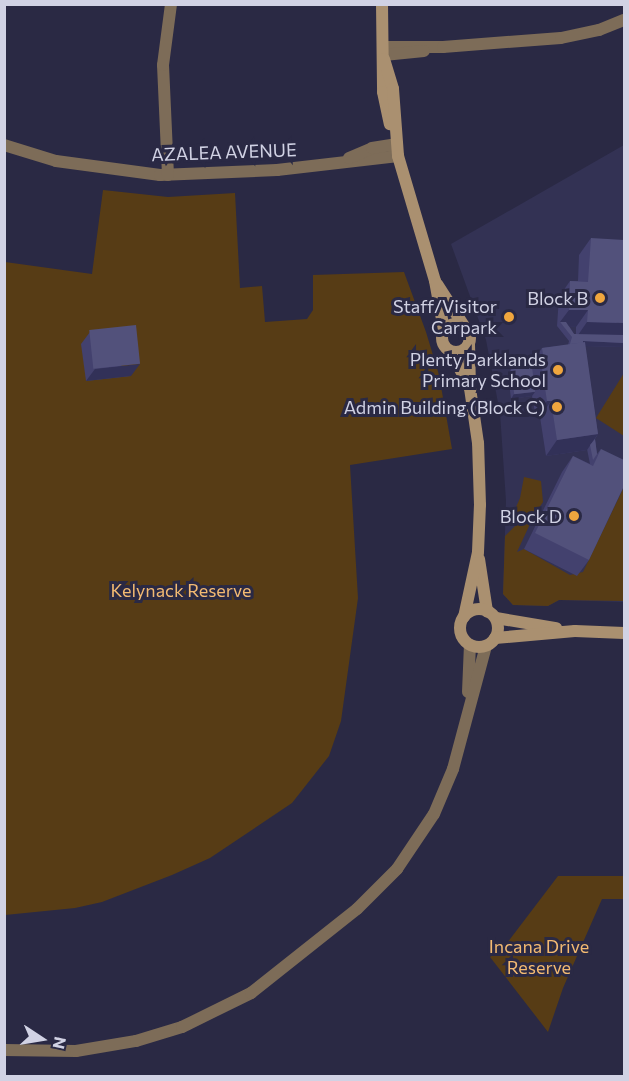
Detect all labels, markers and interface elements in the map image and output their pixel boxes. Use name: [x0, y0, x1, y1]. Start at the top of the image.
street label: AZALEA AVENUE: [151, 139, 297, 165]
place label: Block B: [527, 287, 588, 309]
marker: Block B: [593, 291, 607, 305]
place label: Staff/Visitor Carpark: [393, 296, 497, 338]
marker: Staff/Visitor Carpark: [502, 310, 516, 324]
place label: Plenty Parklands Primary School: [410, 349, 546, 392]
marker: Plenty Parklands Primary School: [551, 363, 565, 377]
place label: Admin Building (Block C): [344, 396, 545, 418]
marker: Admin Building (Block C): [550, 400, 564, 414]
place label: Block D: [500, 505, 562, 527]
marker: Block D: [567, 509, 581, 523]
park label: Kelynack Reserve: [111, 579, 251, 601]
park label: Incana Drive Reserve: [489, 936, 589, 978]
north arrow: [12, 1009, 72, 1069]
text: N: [50, 1035, 71, 1051]

